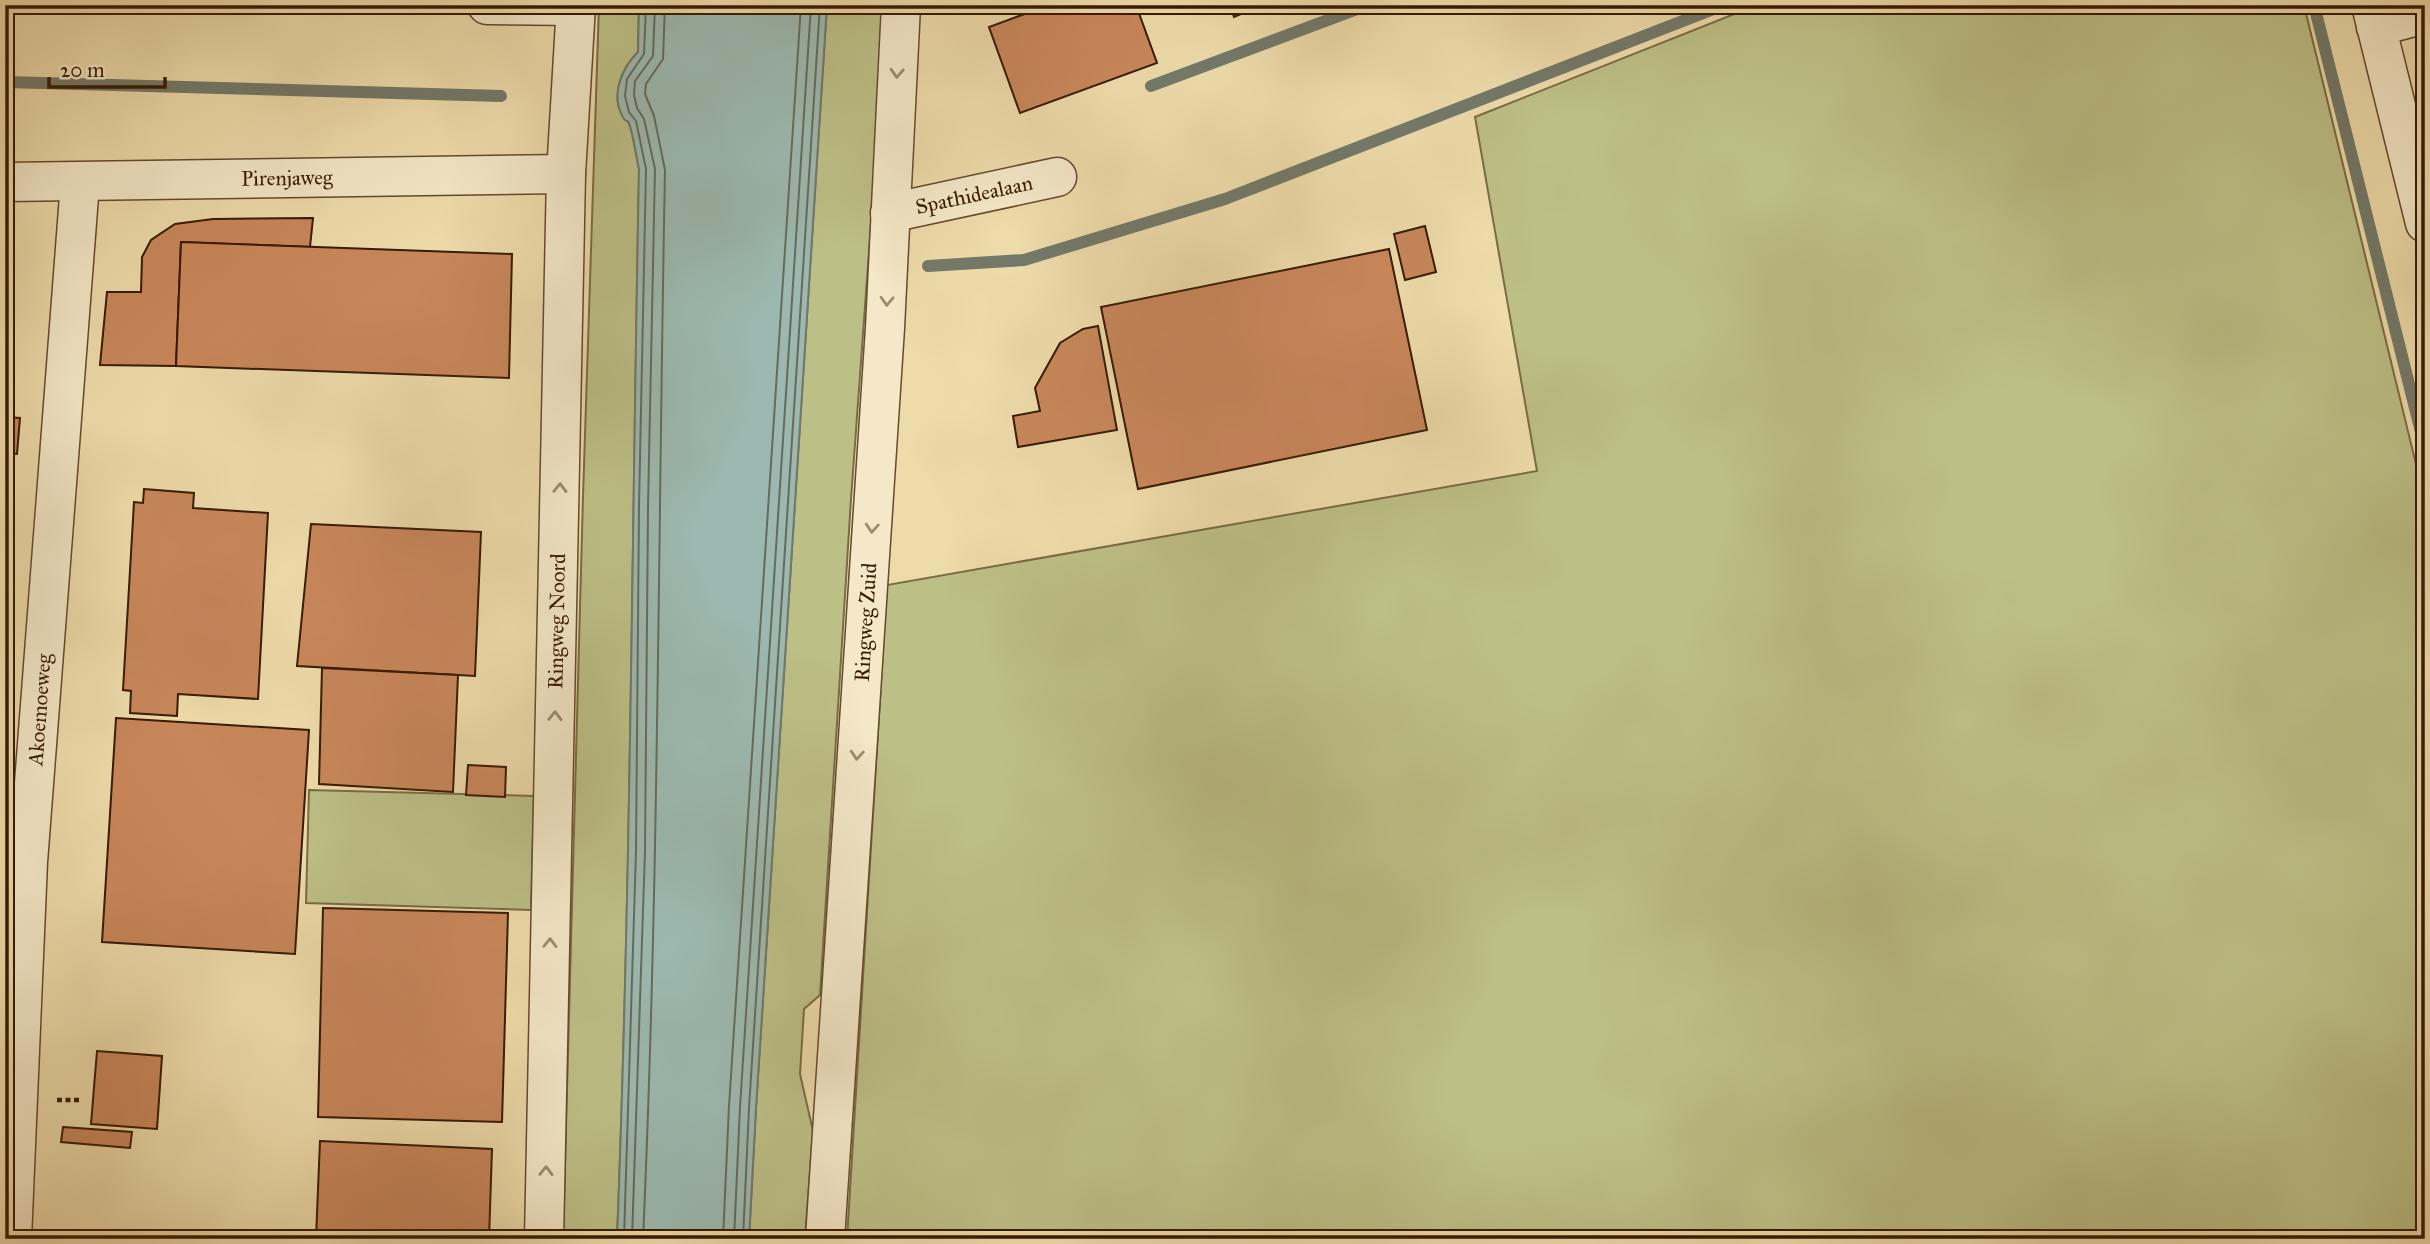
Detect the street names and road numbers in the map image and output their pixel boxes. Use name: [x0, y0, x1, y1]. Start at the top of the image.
street label: Pirenjaweg: [241, 164, 333, 192]
street label: Spathidealaan: [913, 170, 1035, 220]
street label: Ringweg Noord: [542, 552, 571, 689]
street label: Ringweg Zuid: [849, 562, 883, 683]
street label: Akoemoeweg: [22, 653, 57, 768]

